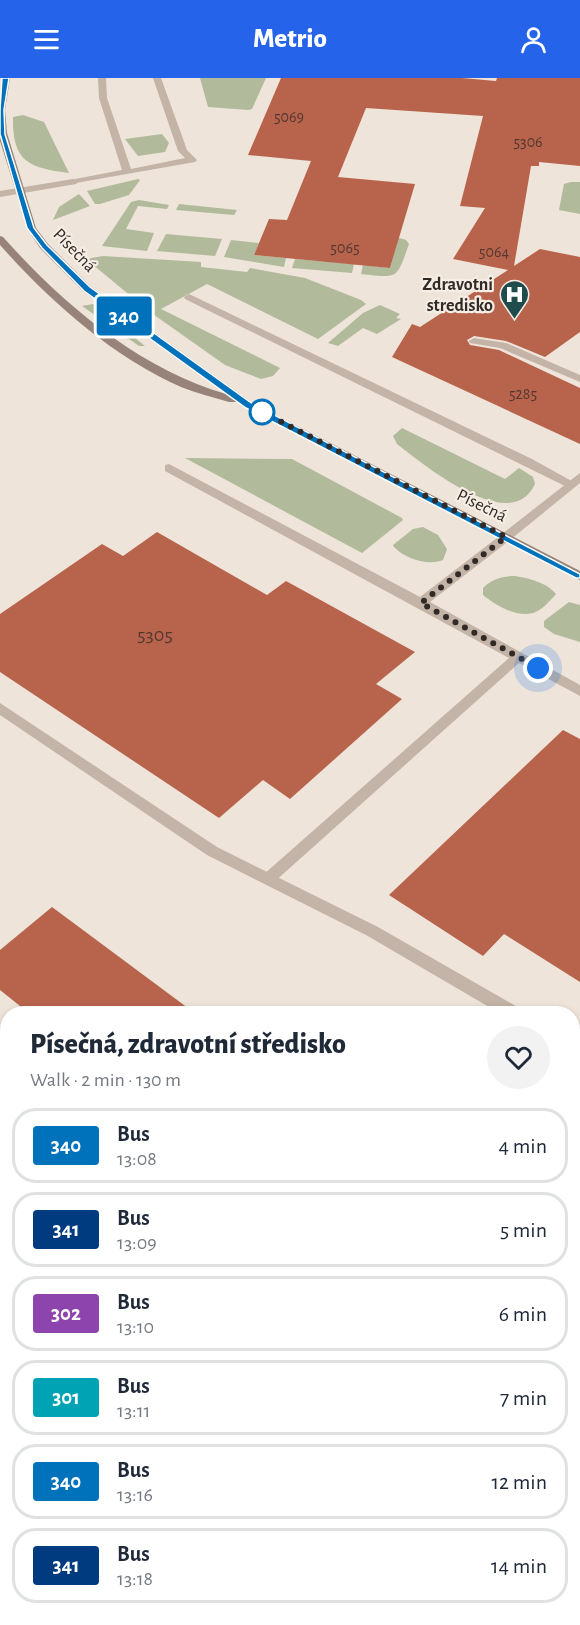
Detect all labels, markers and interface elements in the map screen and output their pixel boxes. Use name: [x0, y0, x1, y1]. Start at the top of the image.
icon: menu: [30, 23, 63, 56]
icon: person: [517, 23, 550, 56]
text: Metrio: [253, 25, 327, 52]
house number: 5069: [274, 109, 304, 125]
house number: 5306: [513, 134, 543, 150]
street label: Písečná: [49, 225, 99, 276]
house number: 5065: [330, 240, 360, 256]
house number: 5064: [479, 244, 509, 260]
place label: Zdravotni stredisko: [422, 276, 493, 315]
hospital icon: Zdravotni stredisko: [498, 278, 530, 320]
line badge: 340: [90, 296, 158, 336]
text: 340: [109, 306, 139, 327]
house number: 5285: [509, 386, 537, 402]
unlabelled marker: [249, 399, 275, 425]
street label: Písečná: [454, 486, 509, 526]
house number: 5305: [137, 625, 173, 645]
your location: [523, 653, 553, 683]
button: heart: [487, 1026, 550, 1089]
text: Písečná, zdravotní středisko: [30, 1031, 346, 1059]
text: Walk · 2 min · 130 m: [30, 1070, 181, 1090]
text: Bus: [117, 1123, 150, 1145]
text: 340: [51, 1135, 81, 1156]
text: 4 min: [499, 1135, 547, 1157]
text: 13:08: [117, 1149, 157, 1169]
text: Bus: [117, 1207, 150, 1229]
text: 341: [52, 1219, 80, 1240]
text: 5 min: [500, 1219, 547, 1241]
text: 13:09: [117, 1233, 157, 1253]
text: Bus: [117, 1291, 150, 1313]
text: 302: [51, 1303, 81, 1324]
text: 6 min: [499, 1303, 547, 1325]
text: 13:10: [117, 1317, 154, 1337]
text: Bus: [117, 1375, 150, 1397]
text: 301: [52, 1387, 80, 1408]
text: 7 min: [500, 1387, 547, 1409]
text: 13:11: [117, 1401, 150, 1421]
text: Bus: [117, 1459, 150, 1481]
text: 340: [51, 1471, 81, 1492]
text: 12 min: [492, 1471, 547, 1493]
text: 13:16: [117, 1485, 153, 1505]
text: Bus: [117, 1543, 150, 1565]
text: 341: [52, 1555, 80, 1576]
text: 14 min: [491, 1555, 547, 1577]
text: 13:18: [117, 1569, 153, 1589]

